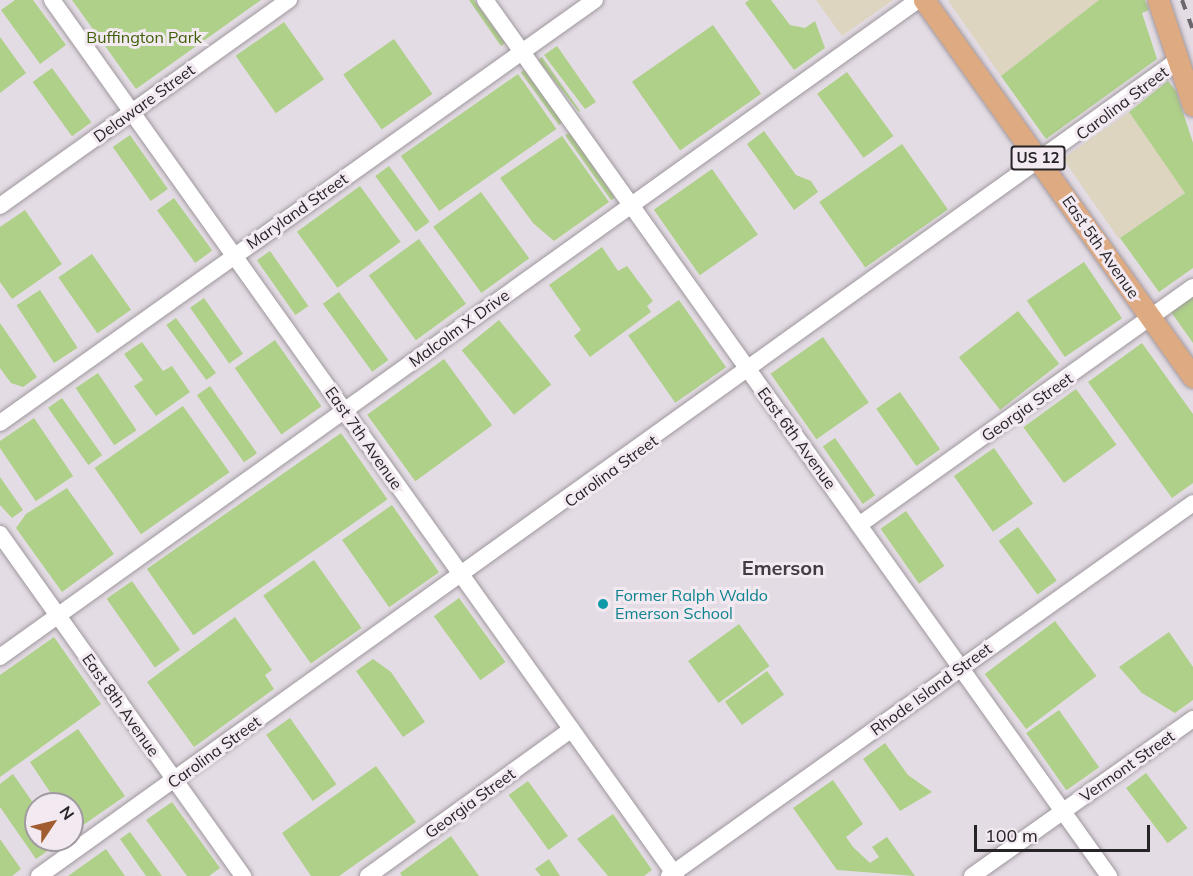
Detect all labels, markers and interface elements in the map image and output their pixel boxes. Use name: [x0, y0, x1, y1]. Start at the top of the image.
park label: Buffington Park: [86, 27, 202, 47]
street label: Delaware Street: [90, 60, 198, 146]
street label: Carolina Street: [1072, 62, 1172, 144]
road number: US 12: [1010, 146, 1066, 170]
street label: Maryland Street: [243, 169, 351, 253]
street label: East 5th Avenue: [1058, 192, 1144, 302]
street label: Malcolm X Drive: [405, 285, 513, 371]
street label: Georgia Street: [978, 369, 1076, 445]
street label: East 7th Avenue: [321, 383, 407, 493]
street label: East 6th Avenue: [754, 383, 840, 493]
street label: Carolina Street: [561, 431, 661, 511]
district label: Emerson: [742, 555, 824, 579]
place label: Former Ralph Waldo Emerson School: [615, 585, 768, 623]
marker: Former Ralph Waldo Emerson School: [596, 597, 610, 611]
street label: Rhode Island Street: [867, 639, 995, 739]
street label: East 8th Avenue: [78, 650, 164, 760]
street label: Carolina Street: [164, 712, 264, 792]
street label: Vermont Street: [1076, 726, 1178, 806]
street label: Georgia Street: [421, 764, 519, 842]
north arrow: [24, 792, 84, 852]
text: N: [55, 802, 79, 824]
scale bar: [977, 813, 1152, 851]
text: 100 m: [985, 824, 1038, 847]

